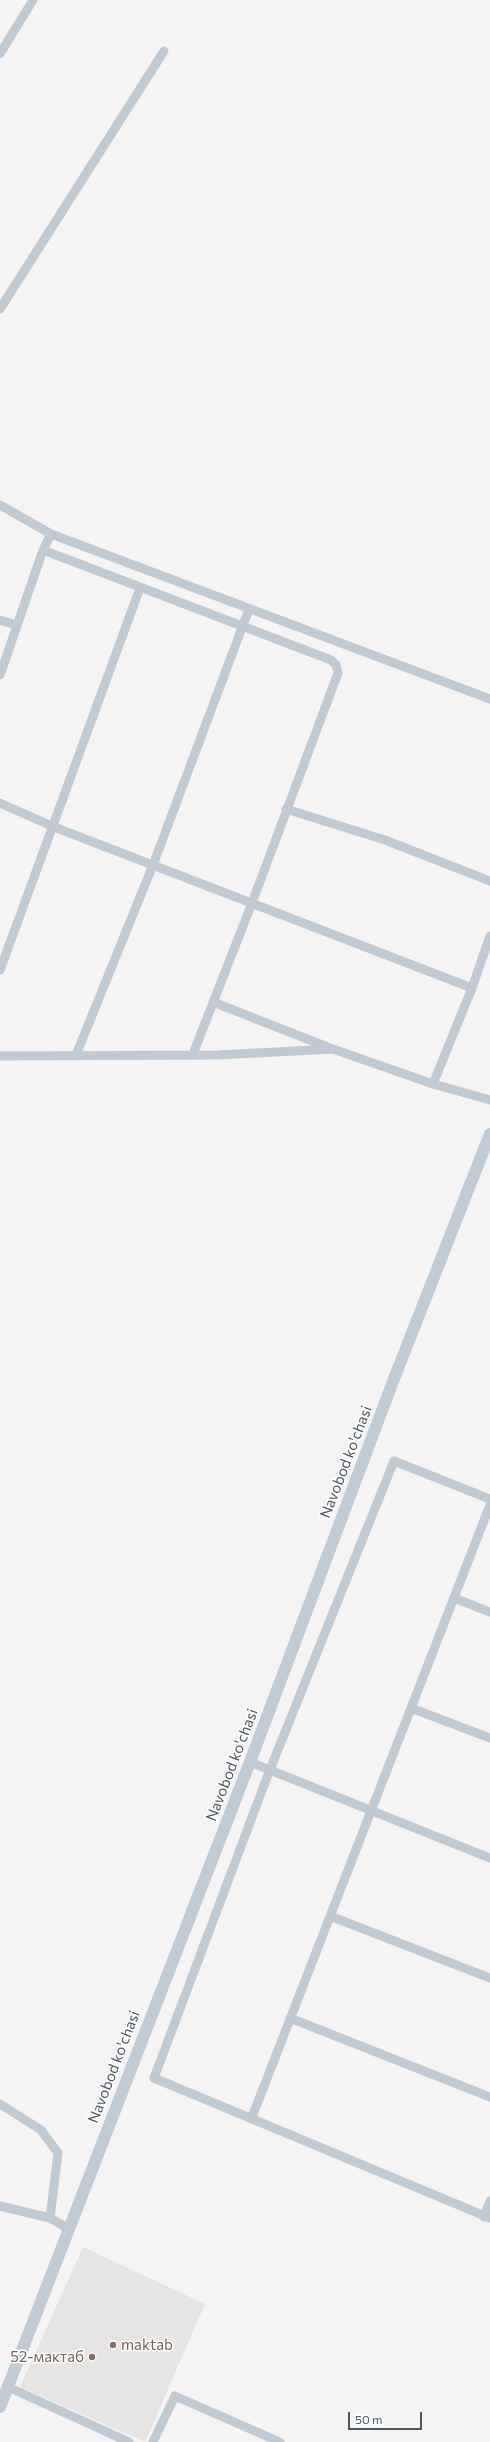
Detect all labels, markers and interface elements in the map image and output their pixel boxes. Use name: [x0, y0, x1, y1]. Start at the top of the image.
street label: Navobod ko'chasi: [316, 1403, 376, 1521]
street label: Navobod ko'chasi: [202, 1706, 262, 1824]
street label: Navobod ko'chasi: [84, 2008, 144, 2126]
place label: maktab: [121, 2336, 173, 2354]
marker: maktab: [108, 2340, 118, 2350]
place label: 52-мактаб: [10, 2348, 84, 2366]
marker: 52-мактаб: [87, 2352, 97, 2362]
scale bar: [350, 2404, 424, 2430]
text: 50 m: [355, 2412, 383, 2426]

